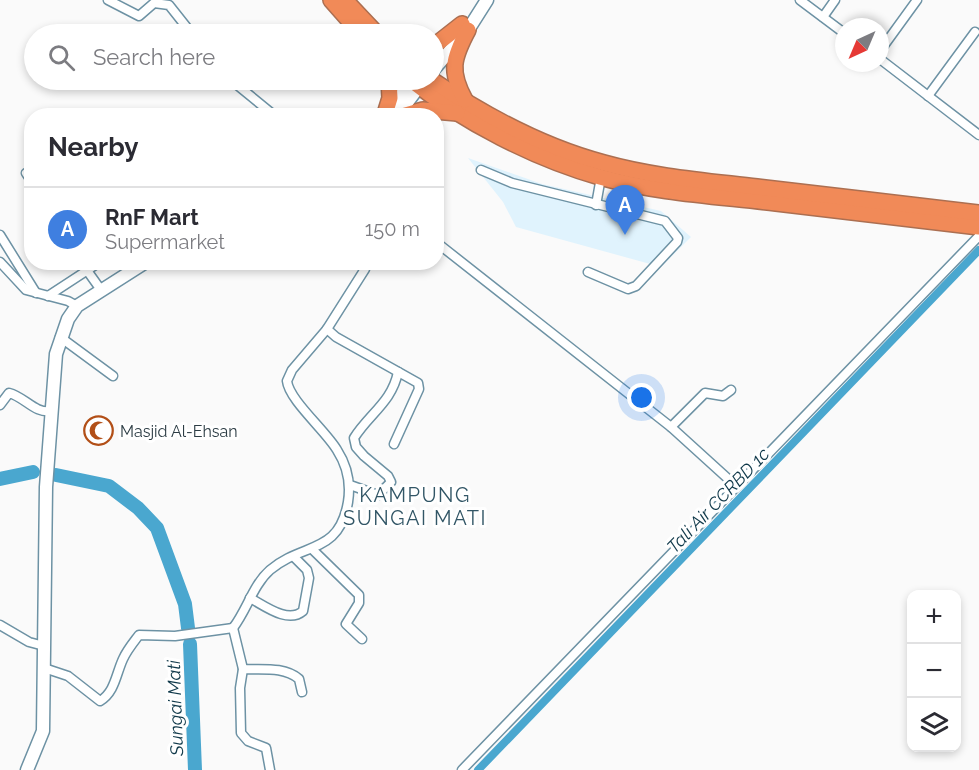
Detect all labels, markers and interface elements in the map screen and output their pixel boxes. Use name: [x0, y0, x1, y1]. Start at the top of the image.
north arrow: [835, 18, 889, 72]
search box: [24, 24, 444, 90]
icon: search: [45, 41, 78, 74]
text: Search here: [93, 44, 215, 70]
text: Nearby: [48, 132, 138, 162]
pin: A: [606, 186, 644, 235]
text: RnF Mart: [105, 204, 199, 230]
text: A: [61, 217, 74, 241]
text: 150 m: [365, 217, 420, 241]
text: Supermarket: [105, 230, 225, 254]
your location: [627, 383, 656, 412]
mosque icon: Masjid Al-Ehsan: [83, 415, 115, 447]
place label: Masjid Al-Ehsan: [120, 422, 238, 441]
water label: Tali Air CCRBD 1c: [663, 443, 774, 557]
district label: KAMPUNG SUNGAI MATI: [343, 483, 487, 530]
map controls: [907, 590, 961, 752]
button: +: [907, 590, 961, 644]
button: −: [907, 644, 961, 698]
water label: Sungai Mati: [163, 659, 187, 757]
button: layers: [907, 698, 961, 752]

